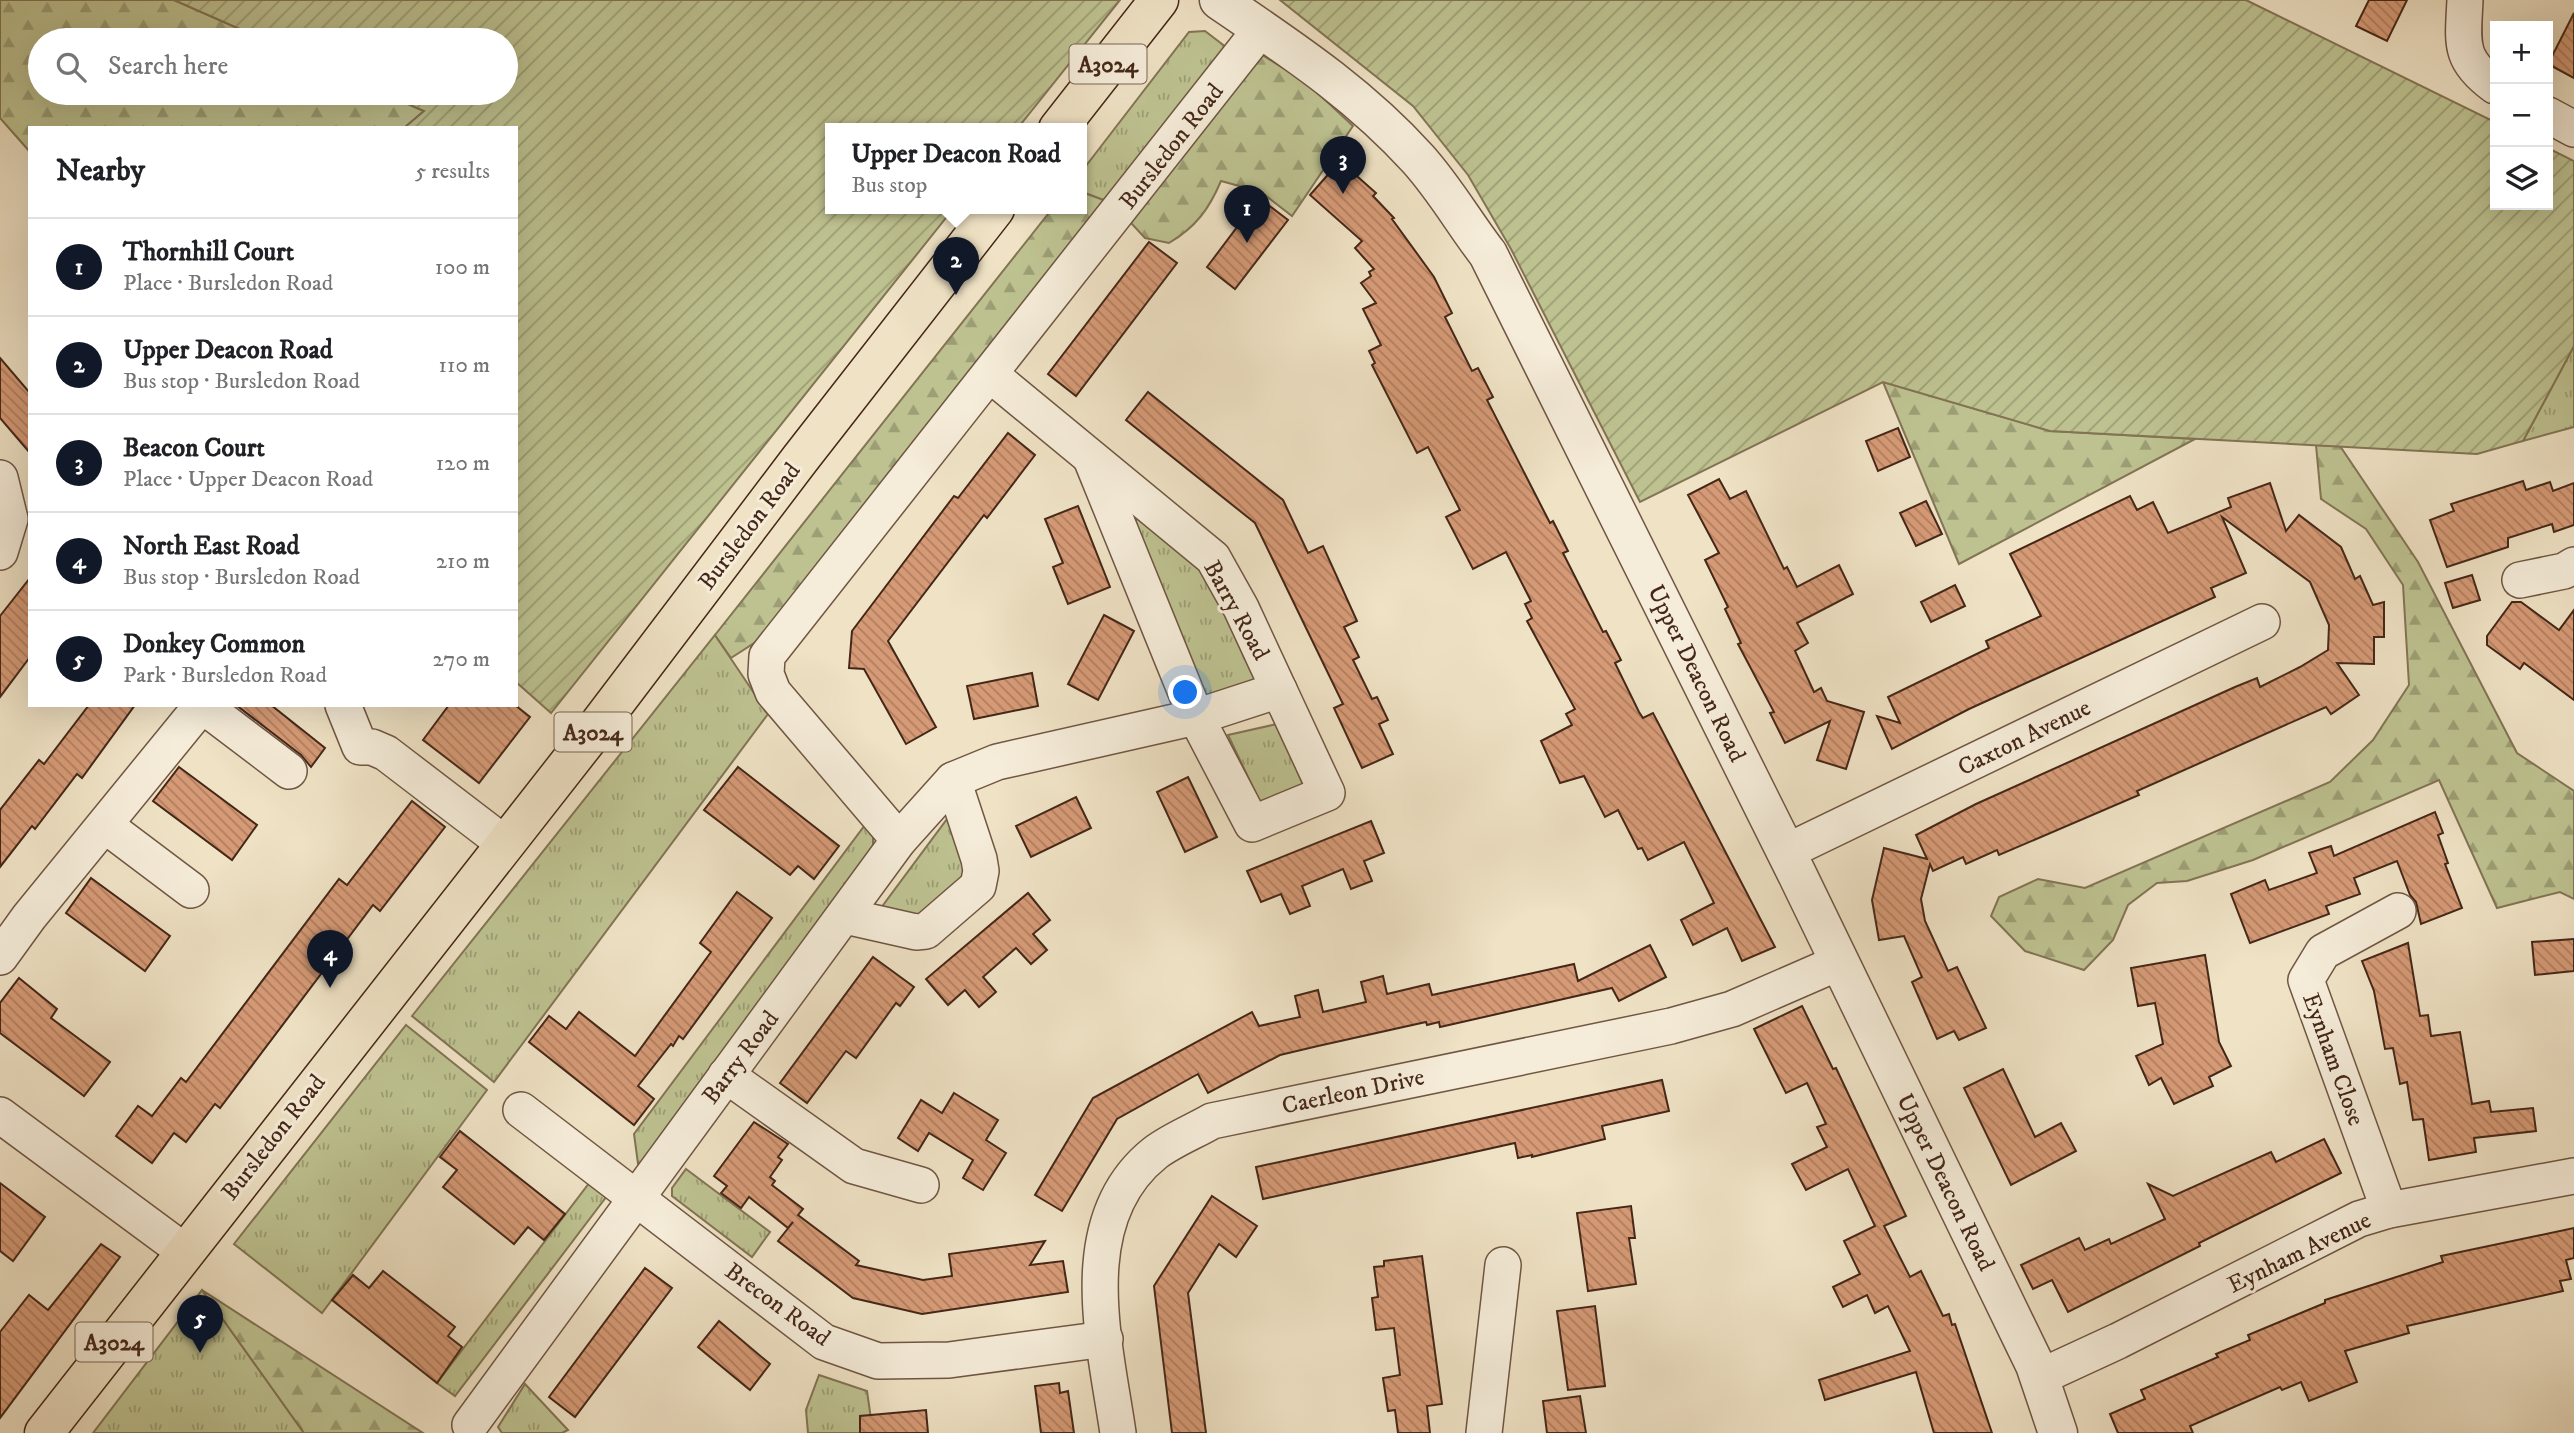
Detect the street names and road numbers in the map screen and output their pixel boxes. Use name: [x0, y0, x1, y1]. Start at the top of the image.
road number: A3024: [1070, 44, 1146, 83]
street label: Bursledon Road: [1113, 78, 1230, 216]
street label: Bursledon Road: [692, 457, 807, 596]
street label: Barry Road: [1196, 555, 1276, 666]
street label: Upper Deacon Road: [1640, 580, 1752, 767]
street label: Caxton Avenue: [1953, 693, 2096, 783]
road number: A3024: [554, 712, 632, 752]
street label: Eynham Close: [2295, 989, 2371, 1130]
street label: Barry Road: [696, 1005, 786, 1110]
street label: Caerleon Drive: [1279, 1062, 1427, 1122]
street label: Bursledon Road: [215, 1069, 332, 1207]
street label: Upper Deacon Road: [1889, 1089, 2001, 1276]
street label: Eynham Avenue: [2223, 1205, 2376, 1300]
street label: Brecon Road: [719, 1256, 836, 1353]
road number: A3024: [76, 1322, 152, 1362]

